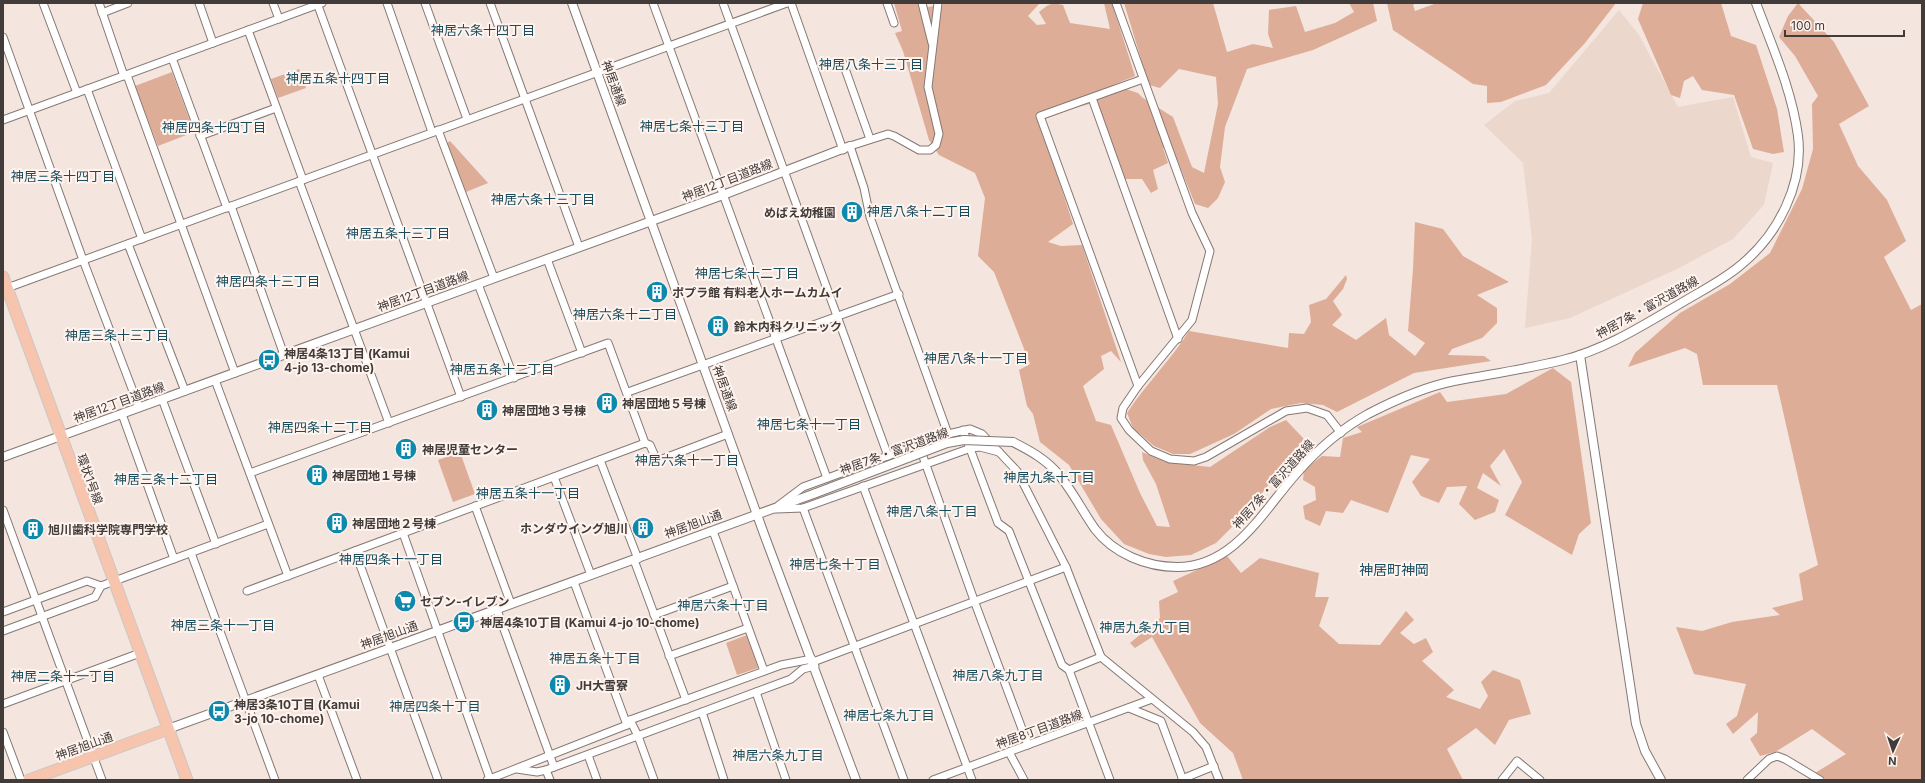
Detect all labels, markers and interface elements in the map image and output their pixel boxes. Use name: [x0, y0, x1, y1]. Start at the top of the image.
scale bar: [1785, 12, 1904, 38]
text: 100 m: [1791, 18, 1825, 33]
district label: 神居六条十四丁目: [431, 22, 535, 38]
district label: 神居八条十三丁目: [819, 56, 923, 72]
street label: 神居通線: [599, 58, 629, 108]
district label: 神居五条十四丁目: [286, 70, 390, 86]
district label: 神居七条十三丁目: [640, 118, 744, 134]
district label: 神居四条十四丁目: [162, 119, 266, 135]
street label: 神居12丁目道路線: [679, 156, 775, 204]
district label: 神居三条十四丁目: [11, 168, 115, 184]
district label: 神居六条十三丁目: [491, 191, 595, 207]
building icon: めばえ幼稚園: [839, 199, 865, 225]
district label: 神居八条十二丁目: [867, 203, 971, 219]
place label: めばえ幼稚園: [764, 205, 836, 220]
district label: 神居五条十三丁目: [346, 225, 450, 241]
district label: 神居七条十二丁目: [695, 265, 799, 281]
street label: 神居12丁目道路線: [375, 268, 471, 314]
district label: 神居四条十三丁目: [216, 273, 320, 289]
street label: 神居7条・富沢道路線: [1593, 273, 1701, 341]
building icon: ポプラ館 有料老人ホームカムイ: [644, 279, 670, 305]
place label: ポプラ館 有料老人ホームカムイ: [672, 285, 842, 300]
district label: 神居六条十二丁目: [573, 306, 677, 322]
building icon: 鈴木内科クリニック: [705, 313, 731, 339]
place label: 鈴木内科クリニック: [733, 319, 842, 334]
district label: 神居三条十三丁目: [65, 327, 169, 343]
place label: 神居4条13丁目 (Kamui 4-jo 13-chome): [284, 346, 410, 375]
bus stop icon: 神居4条13丁目 (Kamui 4-jo 13-chome): [256, 347, 282, 373]
district label: 神居八条十一丁目: [924, 350, 1028, 366]
district label: 神居五条十二丁目: [450, 361, 554, 377]
street label: 神居通線: [710, 363, 740, 413]
street label: 神居12丁目道路線: [71, 379, 167, 425]
building icon: 神居団地５号棟: [594, 390, 620, 416]
place label: 神居団地５号棟: [622, 396, 706, 411]
building icon: 神居団地３号棟: [474, 397, 500, 423]
place label: 神居団地３号棟: [502, 403, 586, 418]
district label: 神居七条十一丁目: [757, 416, 861, 432]
district label: 神居四条十二丁目: [268, 419, 372, 435]
street label: 神居7条・富沢道路線: [837, 424, 951, 478]
building icon: 神居児童センター: [393, 436, 419, 462]
street label: 神居7条・富沢道路線: [1229, 436, 1317, 532]
place label: 神居児童センター: [422, 442, 518, 457]
street label: 環状1号線: [74, 452, 106, 506]
district label: 神居六条十一丁目: [635, 452, 739, 468]
building icon: 神居団地１号棟: [304, 462, 330, 488]
place label: 神居団地１号棟: [332, 468, 416, 483]
district label: 神居九条十丁目: [1003, 469, 1095, 485]
district label: 神居三条十二丁目: [114, 471, 218, 487]
district label: 神居五条十一丁目: [476, 485, 580, 501]
district label: 神居八条十丁目: [886, 503, 978, 519]
street label: 神居旭山通: [662, 507, 724, 541]
building icon: 神居団地２号棟: [324, 510, 350, 536]
building icon: ホンダウイング旭川: [630, 515, 656, 541]
building icon: 旭川歯科学院専門学校: [20, 516, 46, 542]
place label: 神居団地２号棟: [352, 516, 436, 531]
place label: ホンダウイング旭川: [520, 521, 628, 536]
place label: 旭川歯科学院専門学校: [48, 522, 168, 537]
district label: 神居四条十一丁目: [339, 551, 443, 567]
district label: 神居七条十丁目: [789, 556, 881, 572]
district label: 神居町神岡: [1359, 561, 1429, 578]
supermarket icon: セブン-イレブン: [392, 588, 418, 614]
place label: セブン-イレブン: [420, 594, 510, 609]
district label: 神居六条十丁目: [677, 597, 769, 613]
bus stop icon: 神居4条10丁目 (Kamui 4-jo 10-chome): [451, 609, 477, 635]
place label: 神居4条10丁目 (Kamui 4-jo 10-chome): [480, 615, 699, 630]
district label: 神居三条十一丁目: [171, 617, 275, 633]
street label: 神居旭山通: [358, 618, 420, 652]
district label: 神居九条九丁目: [1099, 619, 1191, 635]
district label: 神居五条十丁目: [549, 650, 641, 666]
district label: 神居八条九丁目: [952, 667, 1044, 683]
district label: 神居二条十一丁目: [11, 668, 115, 684]
building icon: JH大雪寮: [547, 672, 573, 698]
place label: JH大雪寮: [576, 678, 628, 693]
place label: 神居3条10丁目 (Kamui 3-jo 10-chome): [234, 697, 360, 726]
bus stop icon: 神居3条10丁目 (Kamui 3-jo 10-chome): [206, 698, 232, 724]
district label: 神居四条十丁目: [389, 698, 481, 714]
street label: 神居8丁目道路線: [993, 706, 1085, 752]
district label: 神居七条九丁目: [843, 707, 935, 723]
street label: 神居旭山通: [53, 729, 115, 763]
north arrow: [1873, 731, 1913, 771]
district label: 神居六条九丁目: [732, 747, 824, 763]
text: N: [1888, 754, 1897, 768]

